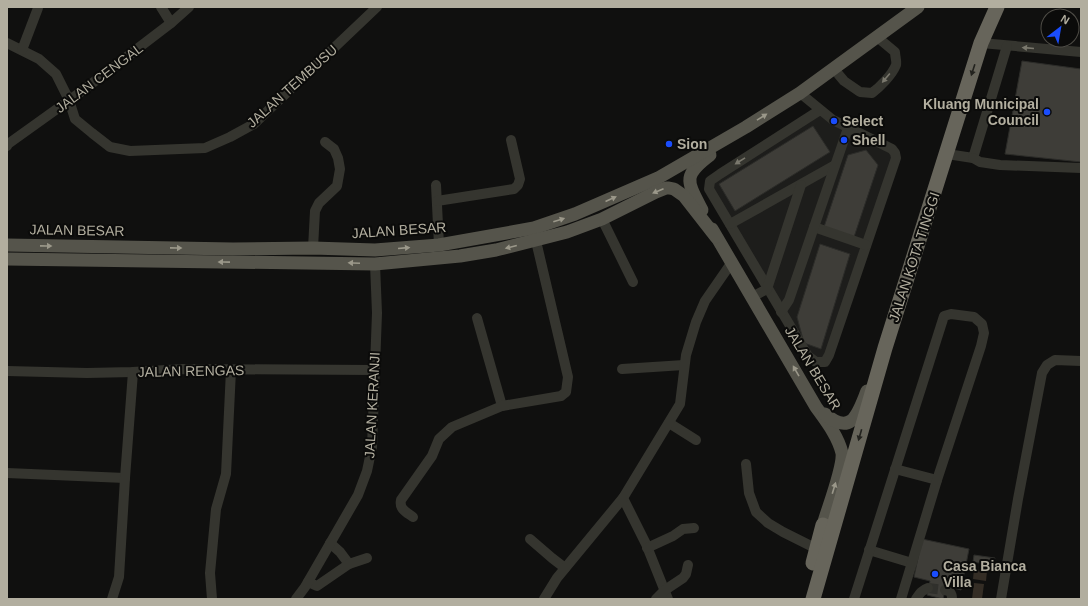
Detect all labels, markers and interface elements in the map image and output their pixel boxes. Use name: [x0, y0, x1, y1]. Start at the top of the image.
north arrow: [1040, 8, 1080, 48]
text: N: [1059, 12, 1072, 27]
street label: JALAN CENGAL: [52, 40, 146, 116]
street label: JALAN TEMBUSU: [244, 41, 340, 131]
one-way arrow: [1022, 45, 1034, 51]
one-way arrow: [970, 64, 976, 76]
one-way arrow: [882, 73, 891, 84]
place label: Kluang Municipal Council: [923, 96, 1039, 128]
marker: Kluang Municipal Council: [1042, 107, 1052, 117]
one-way arrow: [757, 113, 767, 121]
place label: Select: [842, 113, 884, 129]
marker: Select: [829, 116, 839, 126]
place label: Shell: [852, 132, 885, 148]
marker: Shell: [839, 135, 849, 145]
place label: Sion: [677, 136, 707, 152]
marker: Sion: [664, 139, 674, 149]
one-way arrow: [735, 157, 745, 165]
one-way arrow: [653, 188, 664, 194]
street label: JALAN KOTA TINGGI: [885, 190, 943, 324]
one-way arrow: [605, 195, 617, 201]
one-way arrow: [553, 217, 565, 223]
street label: JALAN BESAR: [351, 219, 447, 241]
street label: JALAN BESAR: [29, 221, 125, 239]
one-way arrow: [40, 243, 53, 249]
one-way arrow: [398, 244, 410, 251]
one-way arrow: [505, 244, 517, 250]
one-way arrow: [170, 245, 183, 251]
one-way arrow: [217, 259, 230, 265]
one-way arrow: [348, 260, 360, 267]
street label: JALAN BESAR: [782, 323, 844, 413]
street label: JALAN KERANJI: [361, 351, 383, 459]
street label: JALAN RENGAS: [138, 362, 244, 380]
one-way arrow: [792, 366, 799, 377]
one-way arrow: [857, 428, 863, 441]
one-way arrow: [831, 482, 837, 494]
place label: Casa Bianca Villa: [943, 558, 1026, 590]
marker: Casa Bianca Villa: [930, 569, 940, 579]

